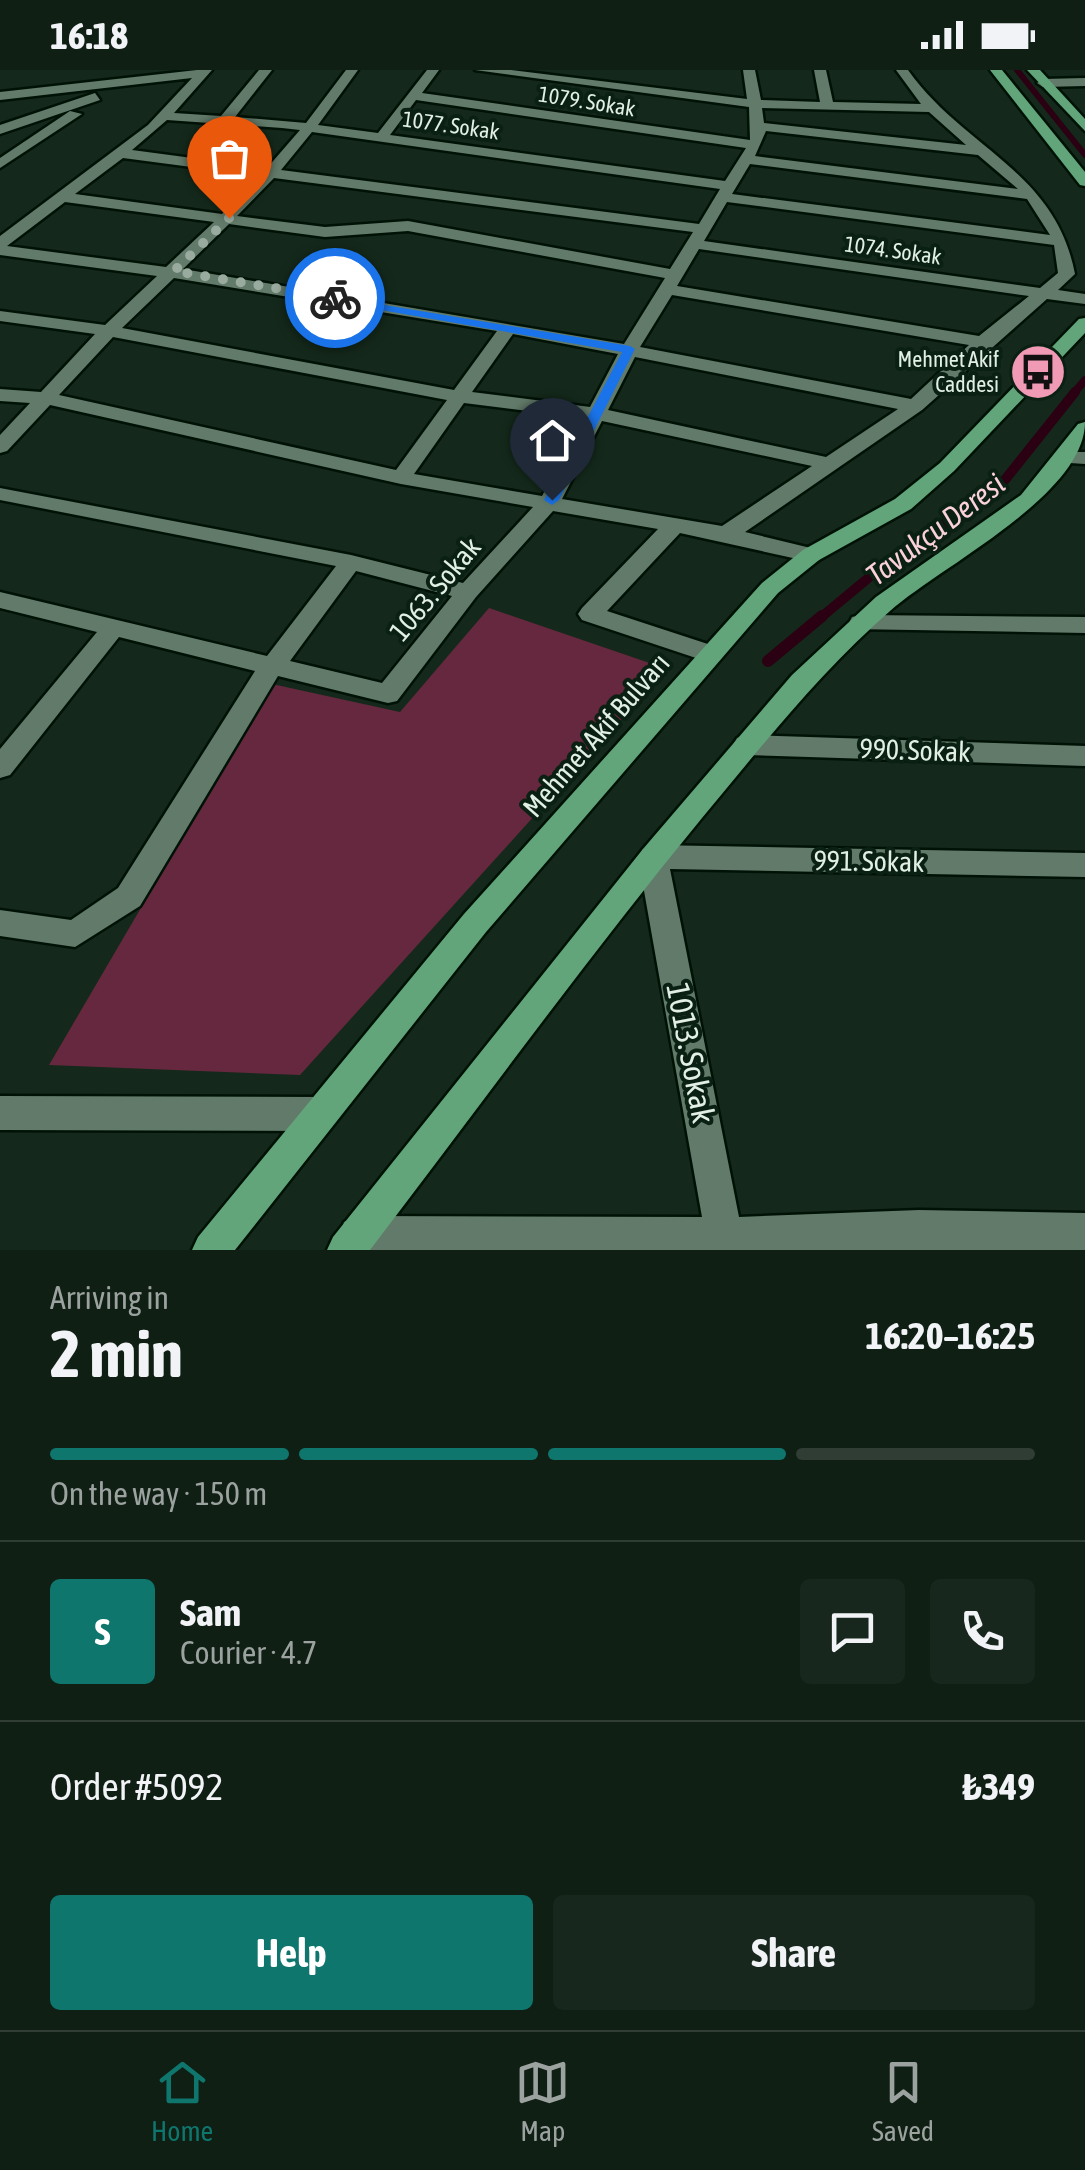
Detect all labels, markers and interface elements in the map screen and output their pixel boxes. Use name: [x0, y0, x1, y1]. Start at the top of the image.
text: 16:18: [50, 14, 128, 57]
street label: 1079. Sokak: [537, 81, 637, 122]
street label: 1077. Sokak: [401, 105, 501, 145]
pin: [187, 116, 272, 219]
icon: bag: [202, 131, 257, 186]
street label: 1074. Sokak: [843, 230, 943, 270]
courier: [285, 248, 385, 348]
icon: bike: [308, 271, 363, 326]
bus stop icon: Mehmet Akif Caddesi: [1008, 342, 1068, 402]
place label: Mehmet Akif Caddesi: [897, 346, 999, 397]
pin: [510, 398, 595, 501]
icon: home: [525, 413, 580, 468]
water label: Tavukçu Deresi: [859, 466, 1011, 592]
street label: 1063. Sokak: [383, 531, 487, 647]
street label: Mehmet Akif Bulvarı: [516, 647, 676, 823]
street label: 990. Sokak: [859, 732, 971, 768]
street label: 991. Sokak: [813, 844, 925, 878]
street label: 1013. Sokak: [659, 980, 723, 1126]
text: Arriving in: [50, 1279, 169, 1316]
text: 16:20–16:25: [865, 1314, 1035, 1357]
text: 2 min: [50, 1316, 183, 1391]
text: On the way · 150 m: [50, 1475, 267, 1512]
button: chat: [800, 1579, 905, 1684]
button: phone: [930, 1579, 1035, 1684]
text: Sam: [180, 1591, 241, 1634]
text: S: [95, 1610, 110, 1653]
text: Courier · 4.7: [180, 1634, 317, 1671]
text: Order #5092: [50, 1765, 223, 1808]
text: ₺349: [962, 1765, 1035, 1808]
button: Help: [50, 1895, 533, 2010]
button: Share: [553, 1895, 1035, 2010]
tab: Home: [151, 2055, 213, 2147]
tab: Map: [515, 2055, 570, 2147]
tab: Saved: [872, 2055, 934, 2147]

